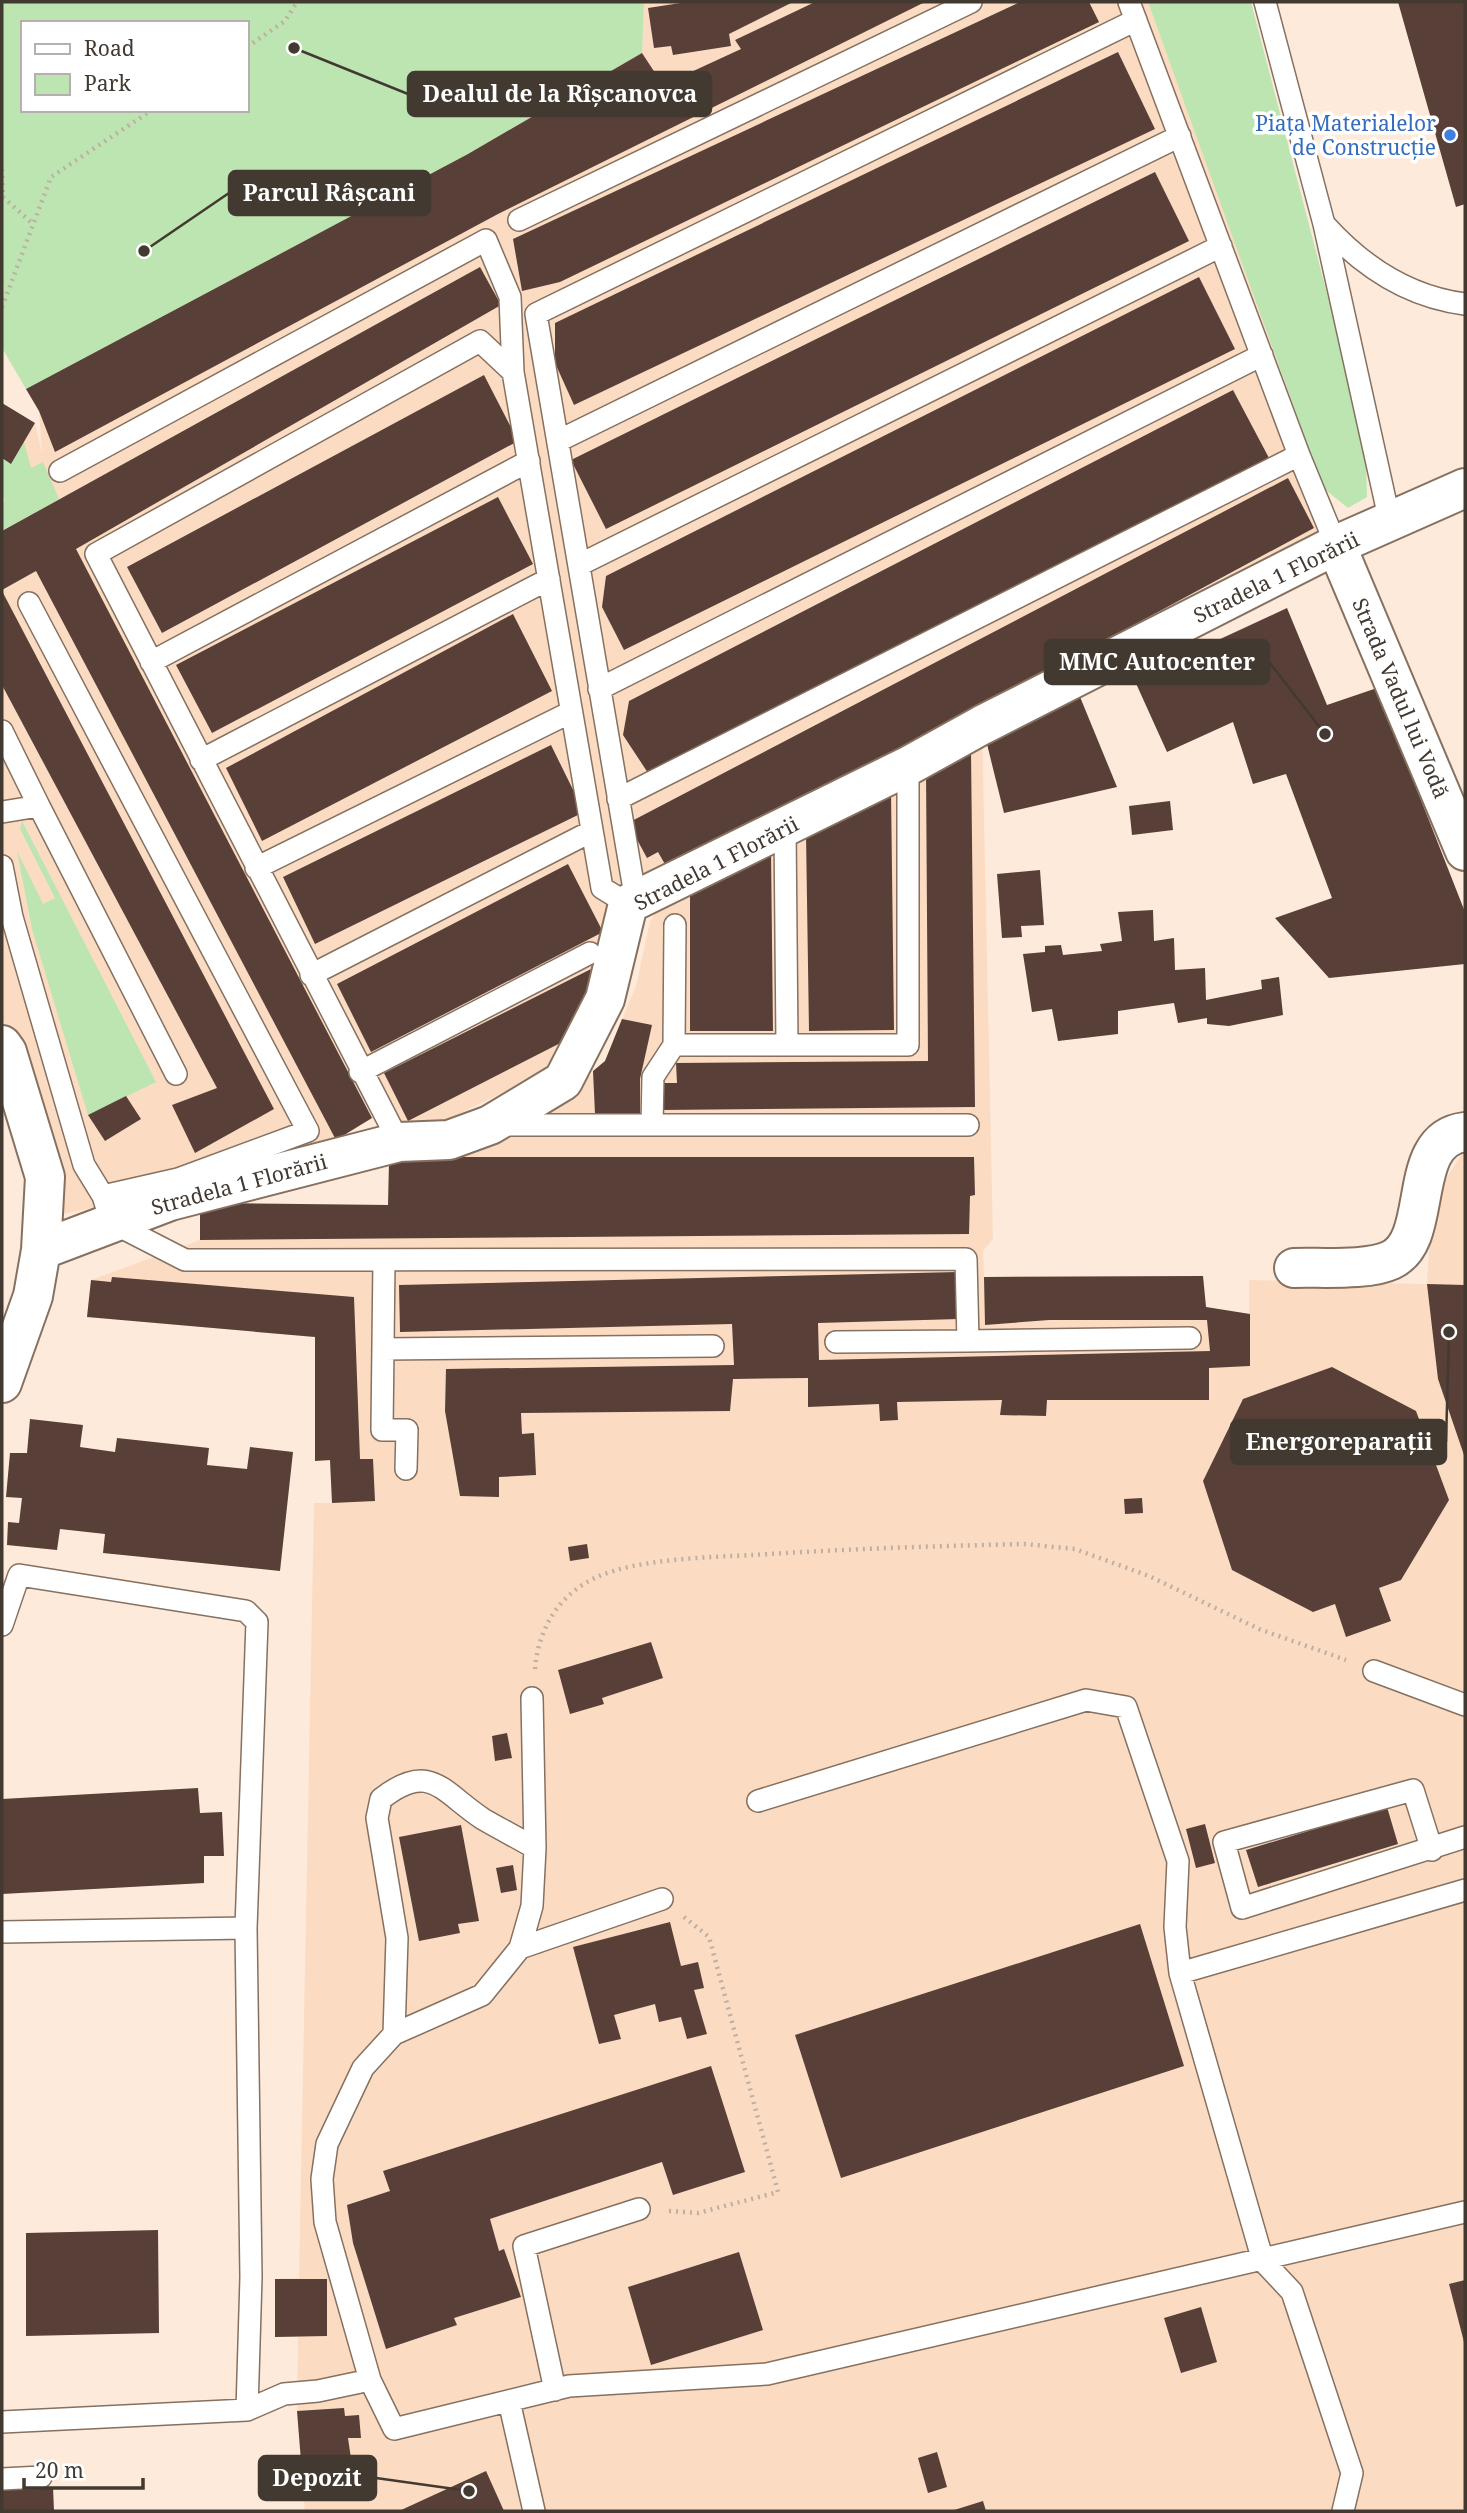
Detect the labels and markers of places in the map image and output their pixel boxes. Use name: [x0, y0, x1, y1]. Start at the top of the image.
callout: Dealul de la Rîșcanovca: [408, 72, 711, 116]
place label: Piața Materialelor de Construcție: [1255, 109, 1436, 161]
marker: Piața Materialelor de Construcție: [1442, 127, 1458, 143]
callout: Parcul Râșcani: [229, 171, 430, 215]
callout: MMC Autocenter: [1045, 640, 1269, 684]
callout: Energoreparații: [1231, 1420, 1446, 1464]
callout: Depozit: [259, 2456, 376, 2500]

